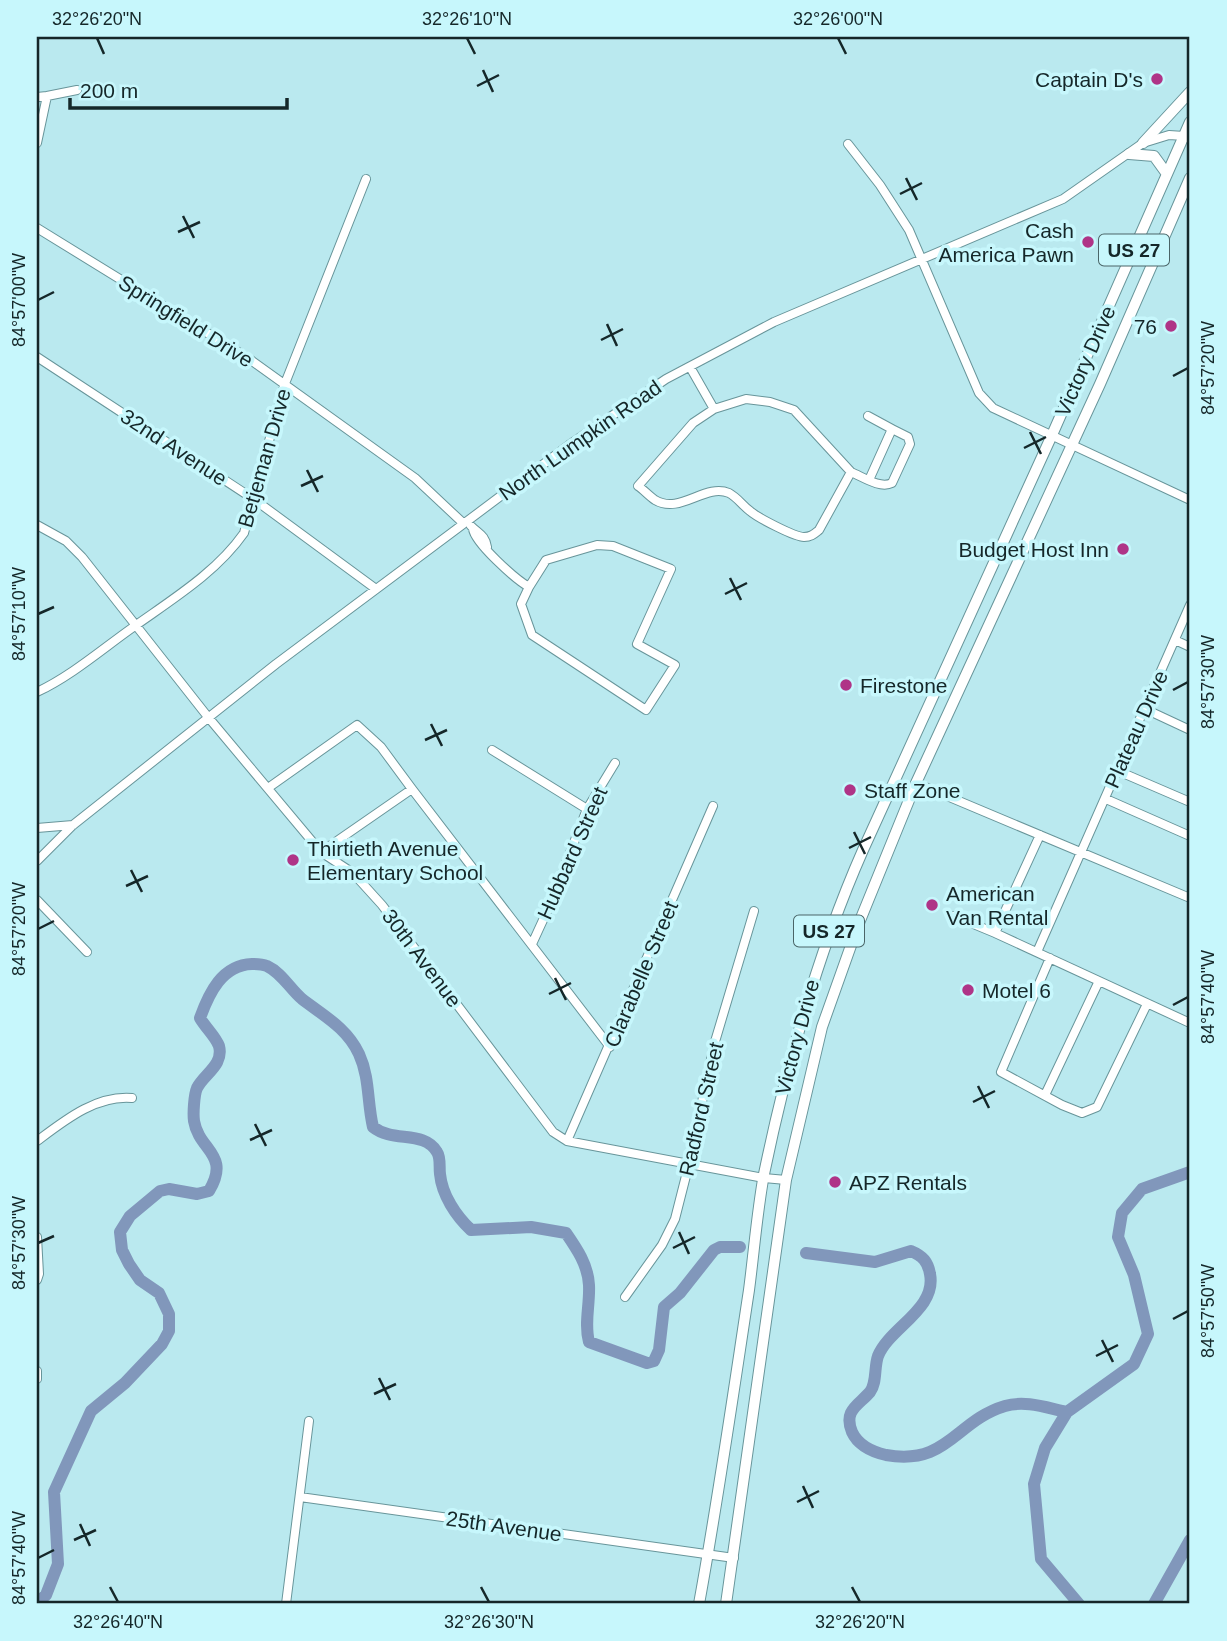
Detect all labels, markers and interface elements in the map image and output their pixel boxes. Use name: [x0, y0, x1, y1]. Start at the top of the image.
text: 32°26'20"N: [52, 9, 142, 29]
text: 32°26'10"N: [422, 9, 512, 29]
text: 32°26'00"N: [793, 9, 883, 29]
scale bar: [70, 66, 287, 110]
place label: Captain D's: [1035, 68, 1143, 91]
marker: Captain D's: [1149, 71, 1165, 87]
text: 200 m: [80, 79, 138, 102]
place label: Cash America Pawn: [939, 219, 1074, 266]
marker: Cash America Pawn: [1080, 234, 1096, 250]
road number: US 27: [1099, 234, 1169, 266]
text: 84°57'00"W: [9, 253, 29, 347]
street label: Springfield Drive: [115, 270, 257, 372]
street label: Victory Drive: [1050, 302, 1120, 420]
place label: 76: [1134, 315, 1157, 338]
marker: 76: [1163, 318, 1179, 334]
text: 84°57'20"W: [1198, 321, 1218, 415]
street label: North Lumpkin Road: [495, 375, 665, 505]
street label: Betjeman Drive: [233, 386, 295, 530]
street label: 32nd Avenue: [116, 404, 232, 490]
place label: Budget Host Inn: [958, 538, 1109, 561]
marker: Budget Host Inn: [1115, 541, 1131, 557]
text: 84°57'10"W: [9, 567, 29, 661]
text: 84°57'30"W: [1198, 635, 1218, 729]
street label: Plateau Drive: [1100, 667, 1172, 791]
place label: Firestone: [860, 674, 948, 697]
marker: Firestone: [838, 677, 854, 693]
place label: Staff Zone: [864, 779, 961, 802]
marker: Staff Zone: [842, 782, 858, 798]
street label: Hubbard Street: [533, 783, 612, 923]
place label: Thirtieth Avenue Elementary School: [307, 837, 483, 884]
marker: Thirtieth Avenue Elementary School: [285, 852, 301, 868]
text: 84°57'20"W: [9, 882, 29, 976]
place label: American Van Rental: [946, 882, 1048, 929]
street label: Clarabelle Street: [600, 897, 682, 1050]
marker: American Van Rental: [924, 897, 940, 913]
street label: 30th Avenue: [378, 905, 466, 1011]
road number: US 27: [794, 916, 864, 946]
text: 84°57'40"W: [1198, 950, 1218, 1044]
street label: Victory Drive: [771, 977, 823, 1097]
place label: Motel 6: [982, 979, 1051, 1002]
marker: Motel 6: [960, 982, 976, 998]
street label: Radford Street: [674, 1040, 728, 1178]
place label: APZ Rentals: [849, 1171, 967, 1194]
marker: APZ Rentals: [827, 1174, 843, 1190]
text: 84°57'30"W: [9, 1196, 29, 1290]
text: 84°57'50"W: [1198, 1264, 1218, 1358]
street label: 25th Avenue: [445, 1507, 563, 1545]
text: 84°57'40"W: [9, 1511, 29, 1605]
text: 32°26'40"N: [73, 1612, 163, 1632]
text: 32°26'30"N: [444, 1612, 534, 1632]
text: 32°26'20"N: [815, 1612, 905, 1632]

